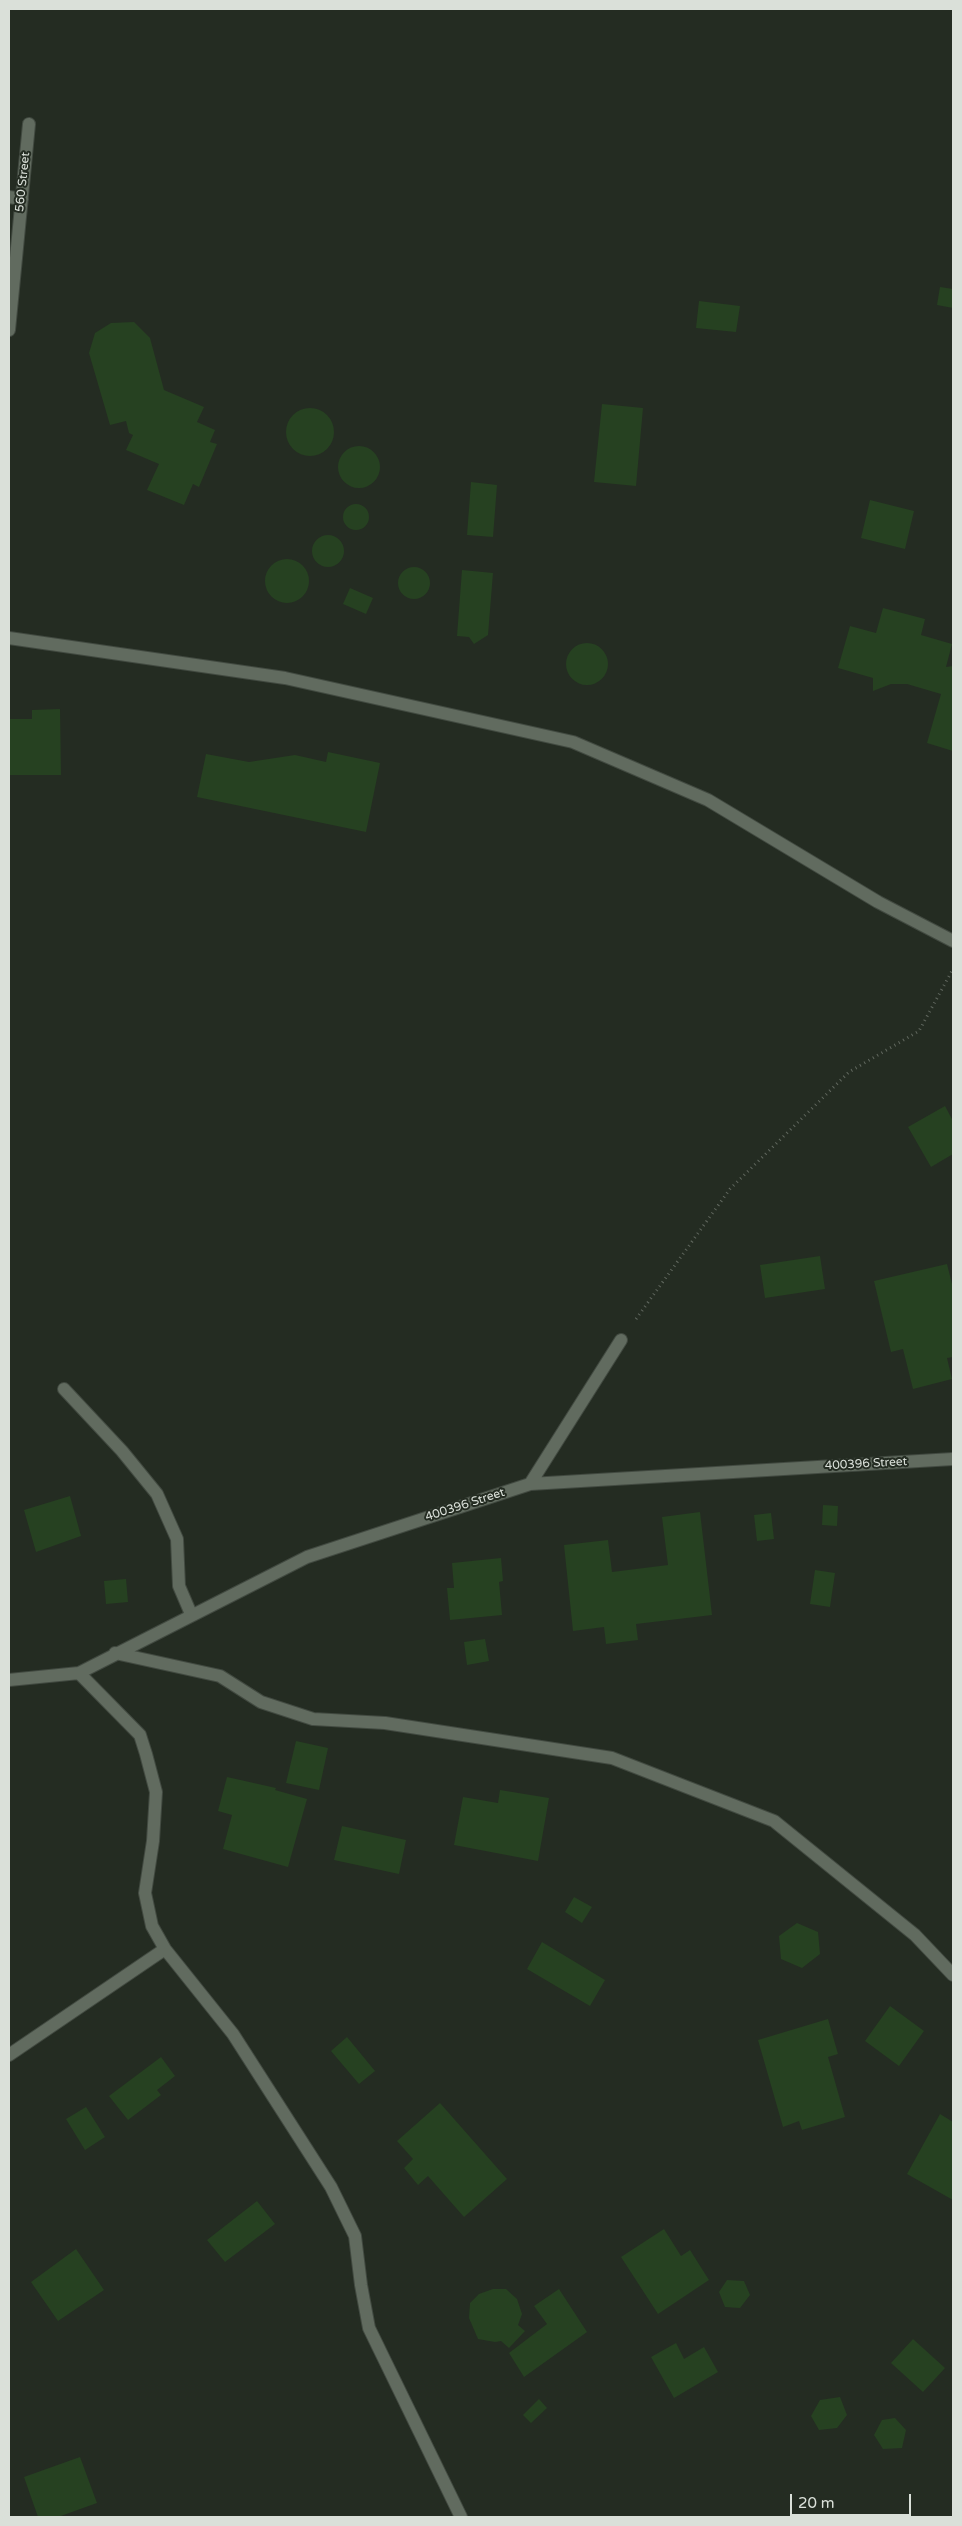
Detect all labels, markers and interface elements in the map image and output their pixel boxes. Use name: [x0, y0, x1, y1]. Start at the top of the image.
street label: 560 Street: [13, 151, 33, 213]
street label: 400396 Street: [824, 1455, 908, 1473]
street label: 400396 Street: [423, 1485, 507, 1525]
scale bar: [792, 2484, 913, 2516]
text: 20 m: [798, 2494, 835, 2512]

